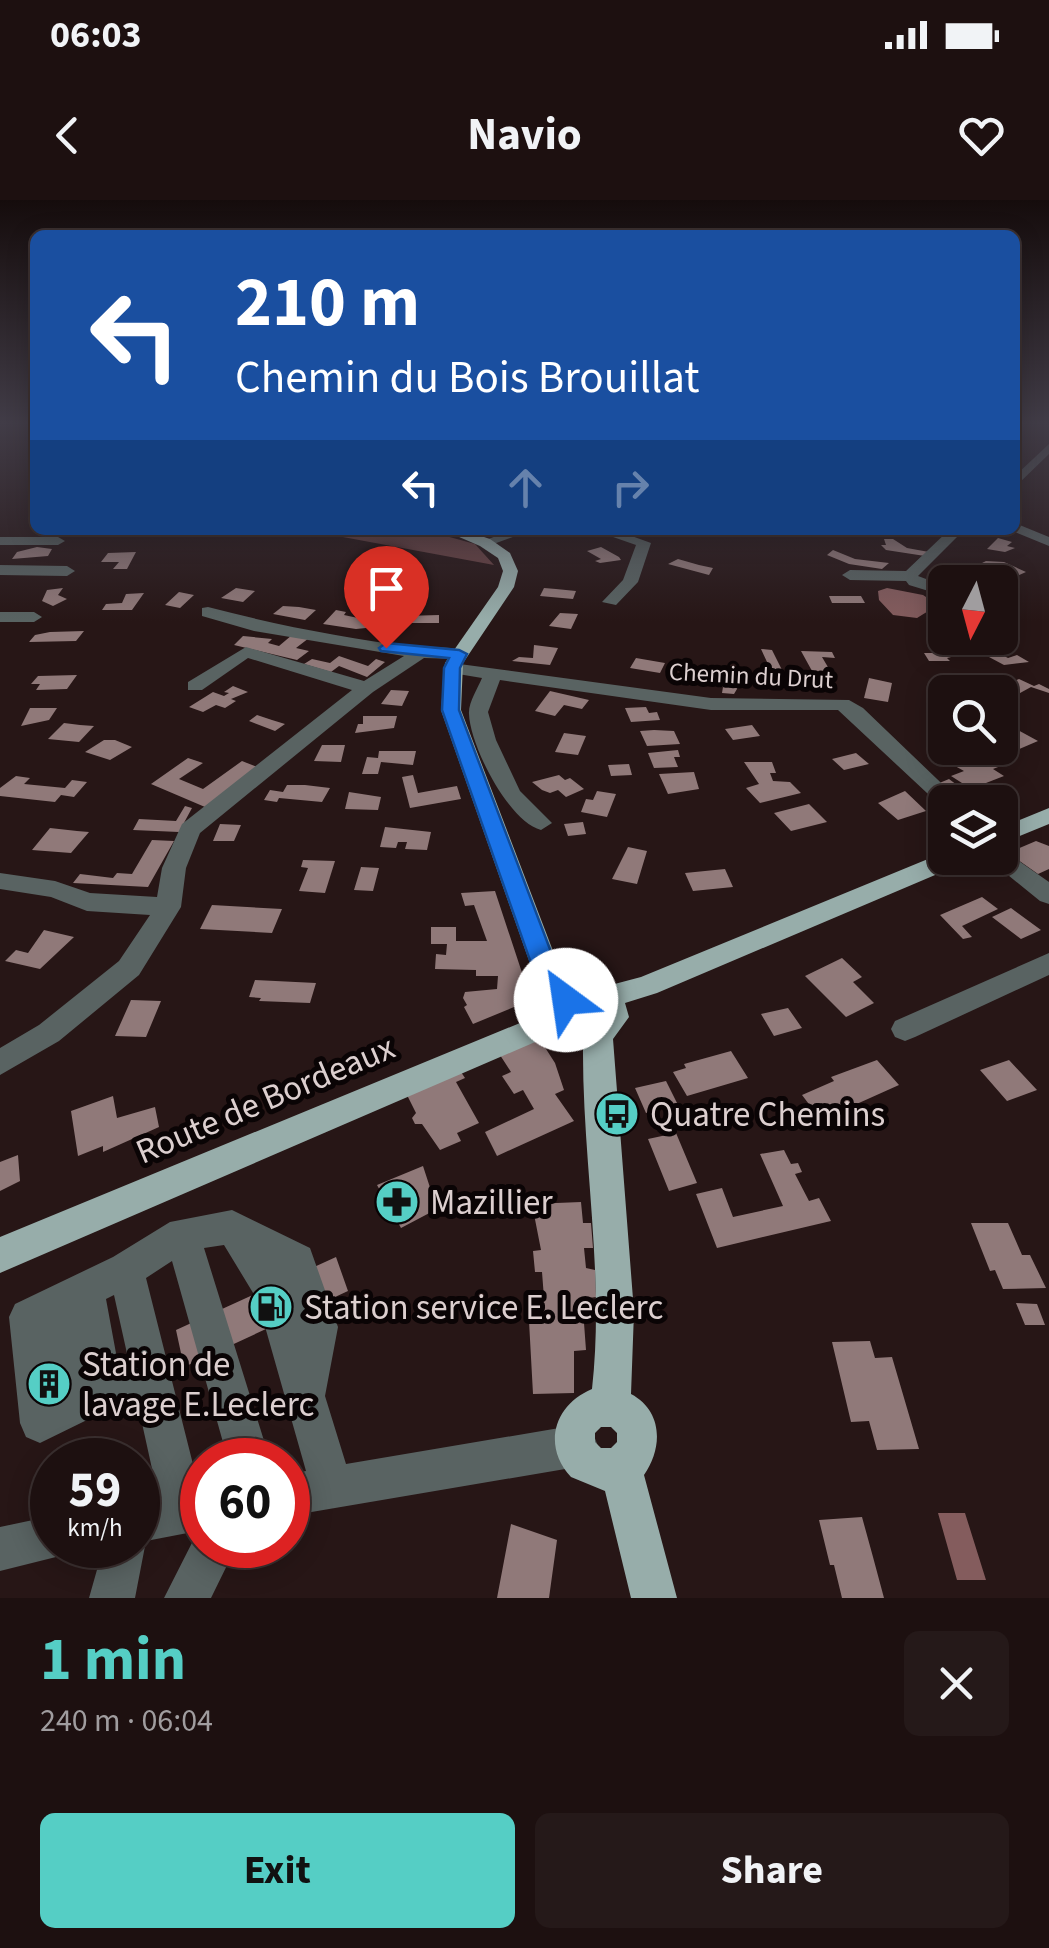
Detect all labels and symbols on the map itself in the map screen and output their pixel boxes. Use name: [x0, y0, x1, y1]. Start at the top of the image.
pin: [344, 546, 429, 649]
north arrow: [928, 565, 1018, 655]
street label: Chemin du Drut: [668, 654, 835, 698]
position arrow: [514, 948, 618, 1052]
street label: Route de Bordeaux: [128, 1023, 403, 1177]
place label: Quatre Chemins: [650, 1090, 885, 1140]
bus stop icon: Quatre Chemins: [594, 1091, 640, 1137]
place label: Mazillier: [430, 1178, 553, 1228]
pharmacy icon: Mazillier: [374, 1179, 420, 1225]
place label: Station service E. Leclerc: [304, 1283, 663, 1333]
fuel station icon: Station service E. Leclerc: [248, 1284, 294, 1330]
place label: Station de lavage E.Leclerc: [82, 1340, 315, 1430]
building icon: Station de lavage E.Leclerc: [26, 1361, 72, 1407]
speed limit sign: 60: [180, 1438, 310, 1568]

